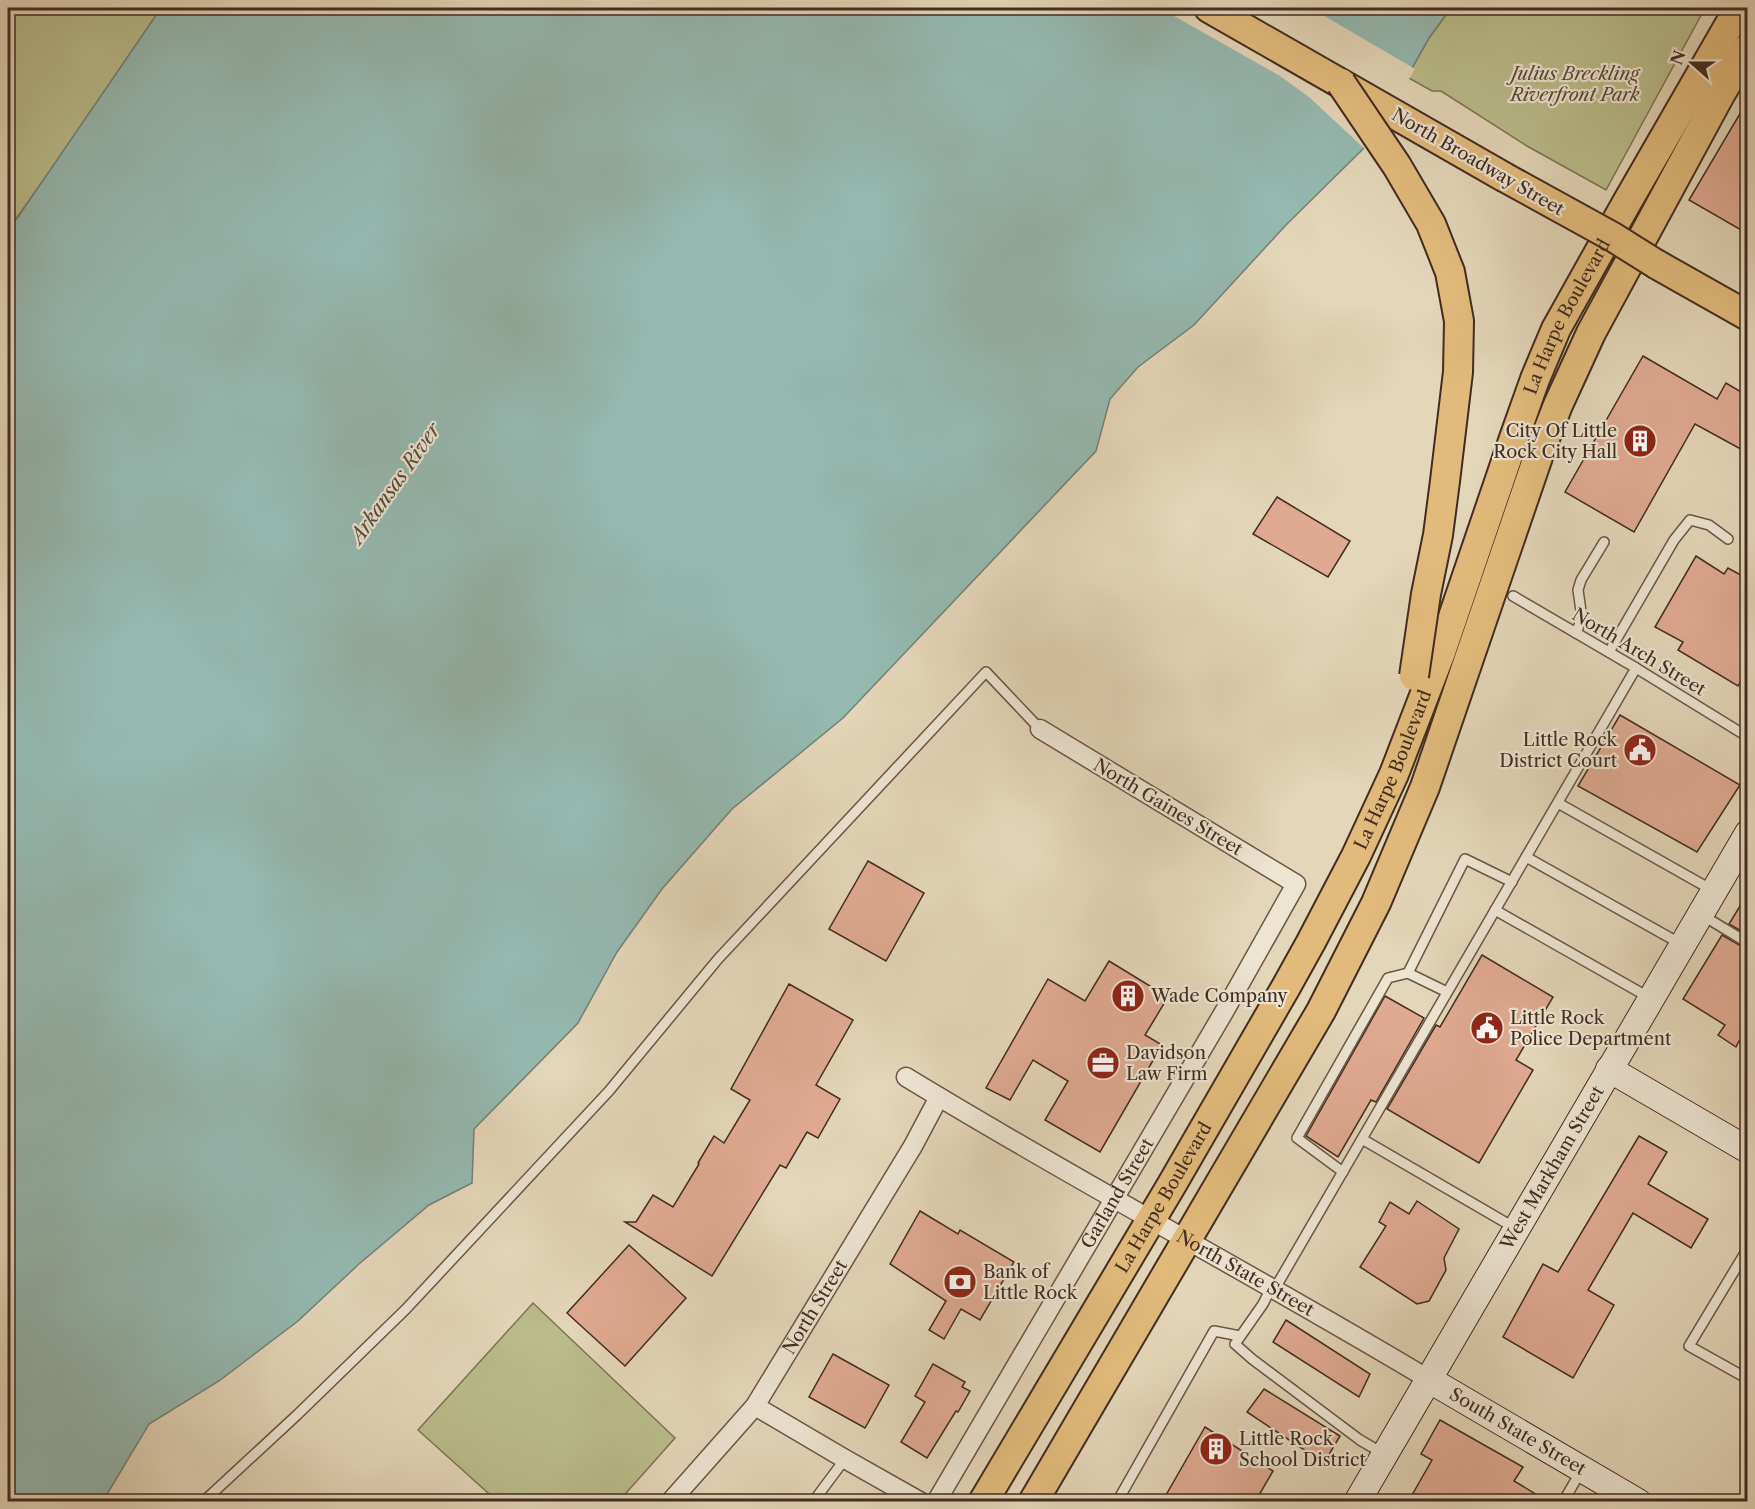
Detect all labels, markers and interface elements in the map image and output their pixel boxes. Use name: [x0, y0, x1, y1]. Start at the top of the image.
north arrow: [1662, 33, 1722, 93]
text: N: [1666, 47, 1690, 68]
park label: Julius Breckling Riverfront Park: [1506, 63, 1641, 106]
street label: North Broadway Street: [1388, 104, 1569, 221]
street label: La Harpe Boulevard: [1519, 235, 1615, 397]
water label: Arkansas River: [343, 417, 446, 550]
place label: City Of Little Rock City Hall: [1493, 420, 1617, 463]
building icon: City Of Little Rock City Hall: [1622, 423, 1658, 459]
street label: North Arch Street: [1568, 603, 1710, 701]
street label: La Harpe Boulevard: [1350, 687, 1436, 853]
place label: Little Rock District Court: [1499, 729, 1619, 772]
public building icon: Little Rock District Court: [1622, 732, 1658, 768]
street label: North Gaines Street: [1090, 754, 1247, 861]
building icon: Wade Company: [1110, 978, 1146, 1014]
place label: Wade Company: [1150, 985, 1289, 1007]
place label: Little Rock Police Department: [1510, 1007, 1672, 1050]
public building icon: Little Rock Police Department: [1469, 1010, 1505, 1046]
place label: Davidson Law Firm: [1126, 1042, 1208, 1085]
office icon: Davidson Law Firm: [1085, 1045, 1121, 1081]
street label: West Markham Street: [1495, 1081, 1609, 1255]
street label: La Harpe Boulevard: [1111, 1118, 1217, 1277]
street label: Garland Street: [1076, 1134, 1159, 1253]
street label: North State Street: [1173, 1225, 1319, 1321]
street label: North Street: [778, 1255, 853, 1358]
place label: Bank of Little Rock: [983, 1261, 1079, 1304]
bank icon: Bank of Little Rock: [942, 1264, 978, 1300]
street label: South State Street: [1446, 1383, 1590, 1480]
place label: Little Rock School District: [1239, 1428, 1366, 1471]
building icon: Little Rock School District: [1198, 1431, 1234, 1467]

